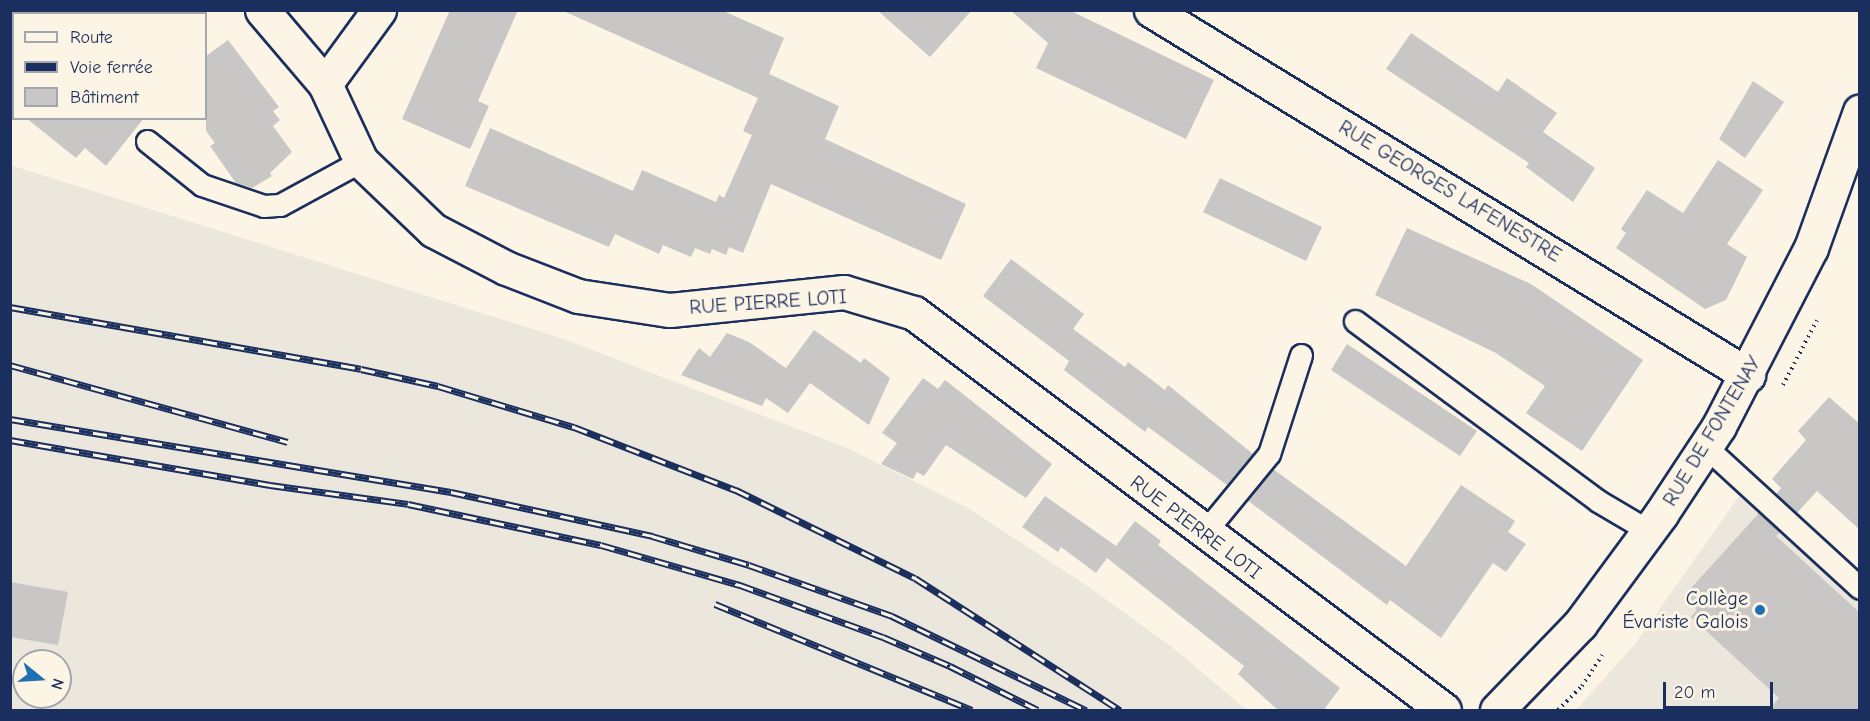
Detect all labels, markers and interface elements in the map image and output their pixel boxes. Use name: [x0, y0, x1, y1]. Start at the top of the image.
legend: [12, 12, 207, 120]
text: Route: [70, 27, 113, 48]
text: Voie ferrée: [70, 57, 153, 78]
text: Bâtiment: [70, 87, 139, 108]
street label: RUE GEORGES LAFENESTRE: [1334, 115, 1566, 267]
street label: RUE PIERRE LOTI: [689, 285, 847, 319]
street label: RUE DE FONTENAY: [1658, 352, 1766, 510]
street label: RUE PIERRE LOTI: [1126, 470, 1266, 584]
place label: Collège Évariste Galois: [1623, 586, 1748, 633]
marker: Collège Évariste Galois: [1753, 603, 1767, 617]
north arrow: [12, 649, 72, 709]
scale bar: [1666, 670, 1776, 708]
text: N: [47, 676, 67, 692]
text: 20 m: [1674, 682, 1715, 703]

